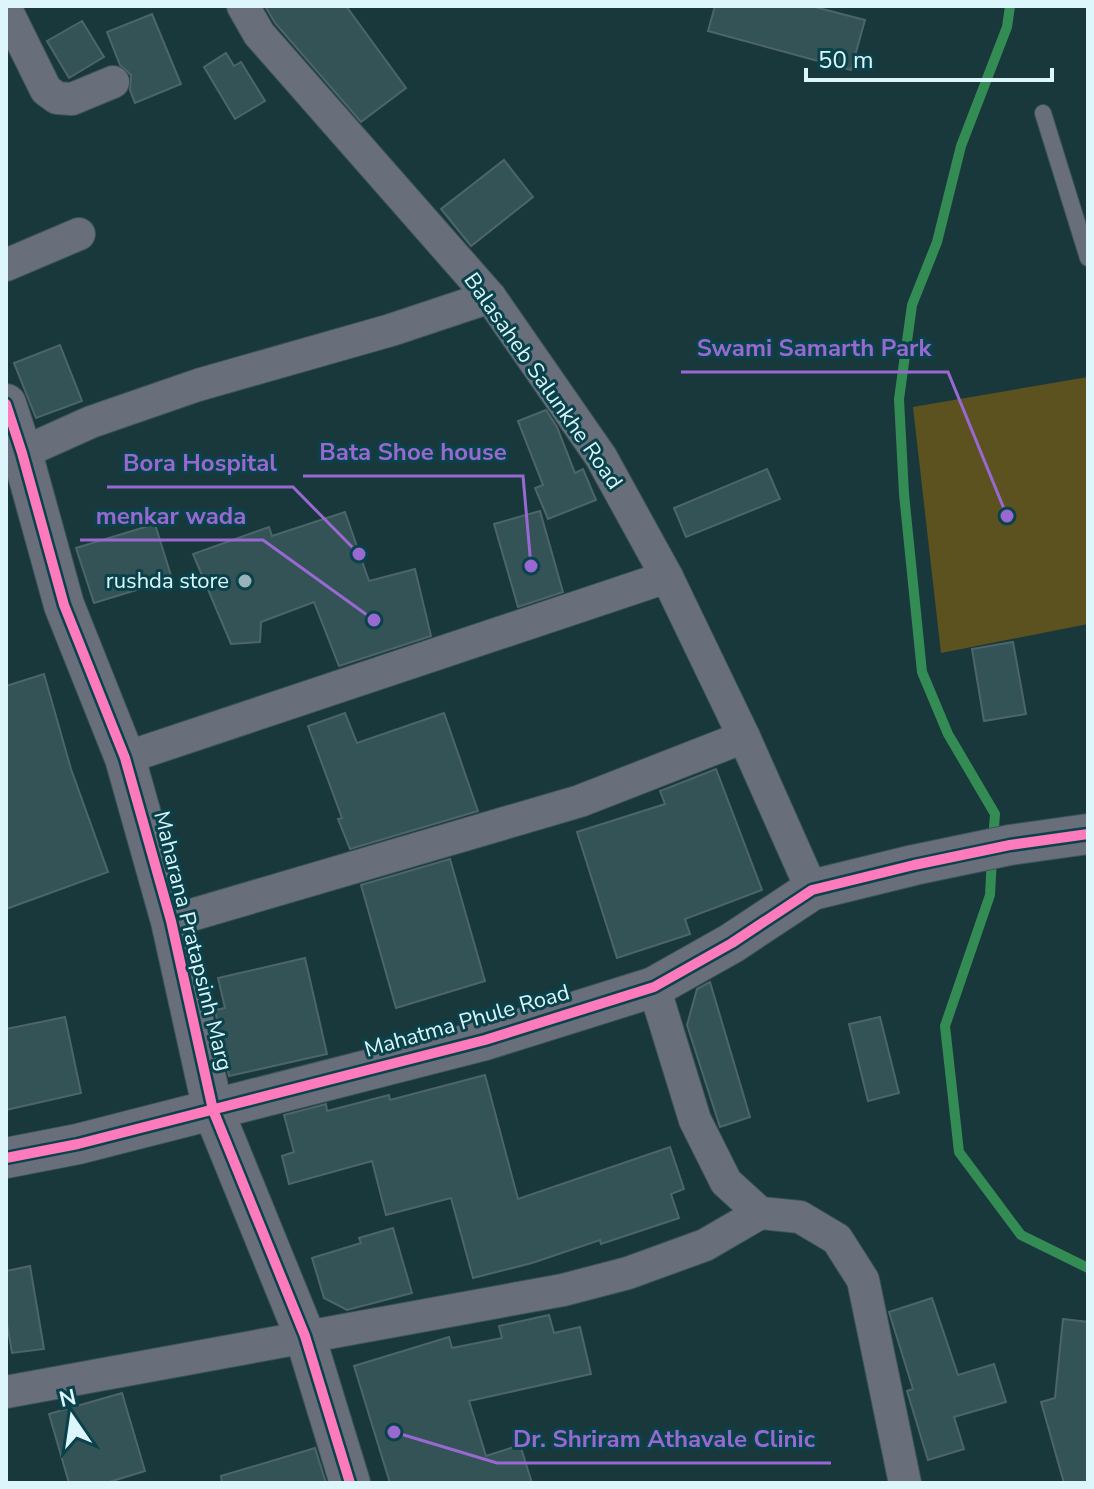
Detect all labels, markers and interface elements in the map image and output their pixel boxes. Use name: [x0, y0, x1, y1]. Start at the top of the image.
scale bar: [806, 32, 1052, 82]
text: 50 m: [818, 44, 874, 76]
street label: Balasaheb Salunkhe Road: [457, 267, 629, 495]
callout: Swami Samarth Park: [681, 324, 948, 372]
text: Swami Samarth Park: [697, 332, 932, 364]
callout: Bata Shoe house: [303, 428, 523, 476]
text: Bata Shoe house: [319, 436, 507, 468]
callout: Bora Hospital: [107, 439, 293, 487]
text: Bora Hospital: [123, 447, 277, 479]
callout: menkar wada: [80, 492, 263, 540]
text: menkar wada: [96, 500, 246, 532]
place label: rushda store: [106, 566, 229, 596]
marker: rushda store: [236, 572, 254, 590]
street label: Maharana Pratapsinh Marg: [146, 808, 240, 1074]
street label: Mahatma Phule Road: [361, 977, 573, 1065]
north arrow: [32, 1377, 112, 1457]
text: N: [56, 1382, 79, 1415]
callout: Dr. Shriram Athavale Clinic: [497, 1415, 831, 1463]
text: Dr. Shriram Athavale Clinic: [513, 1423, 816, 1455]

